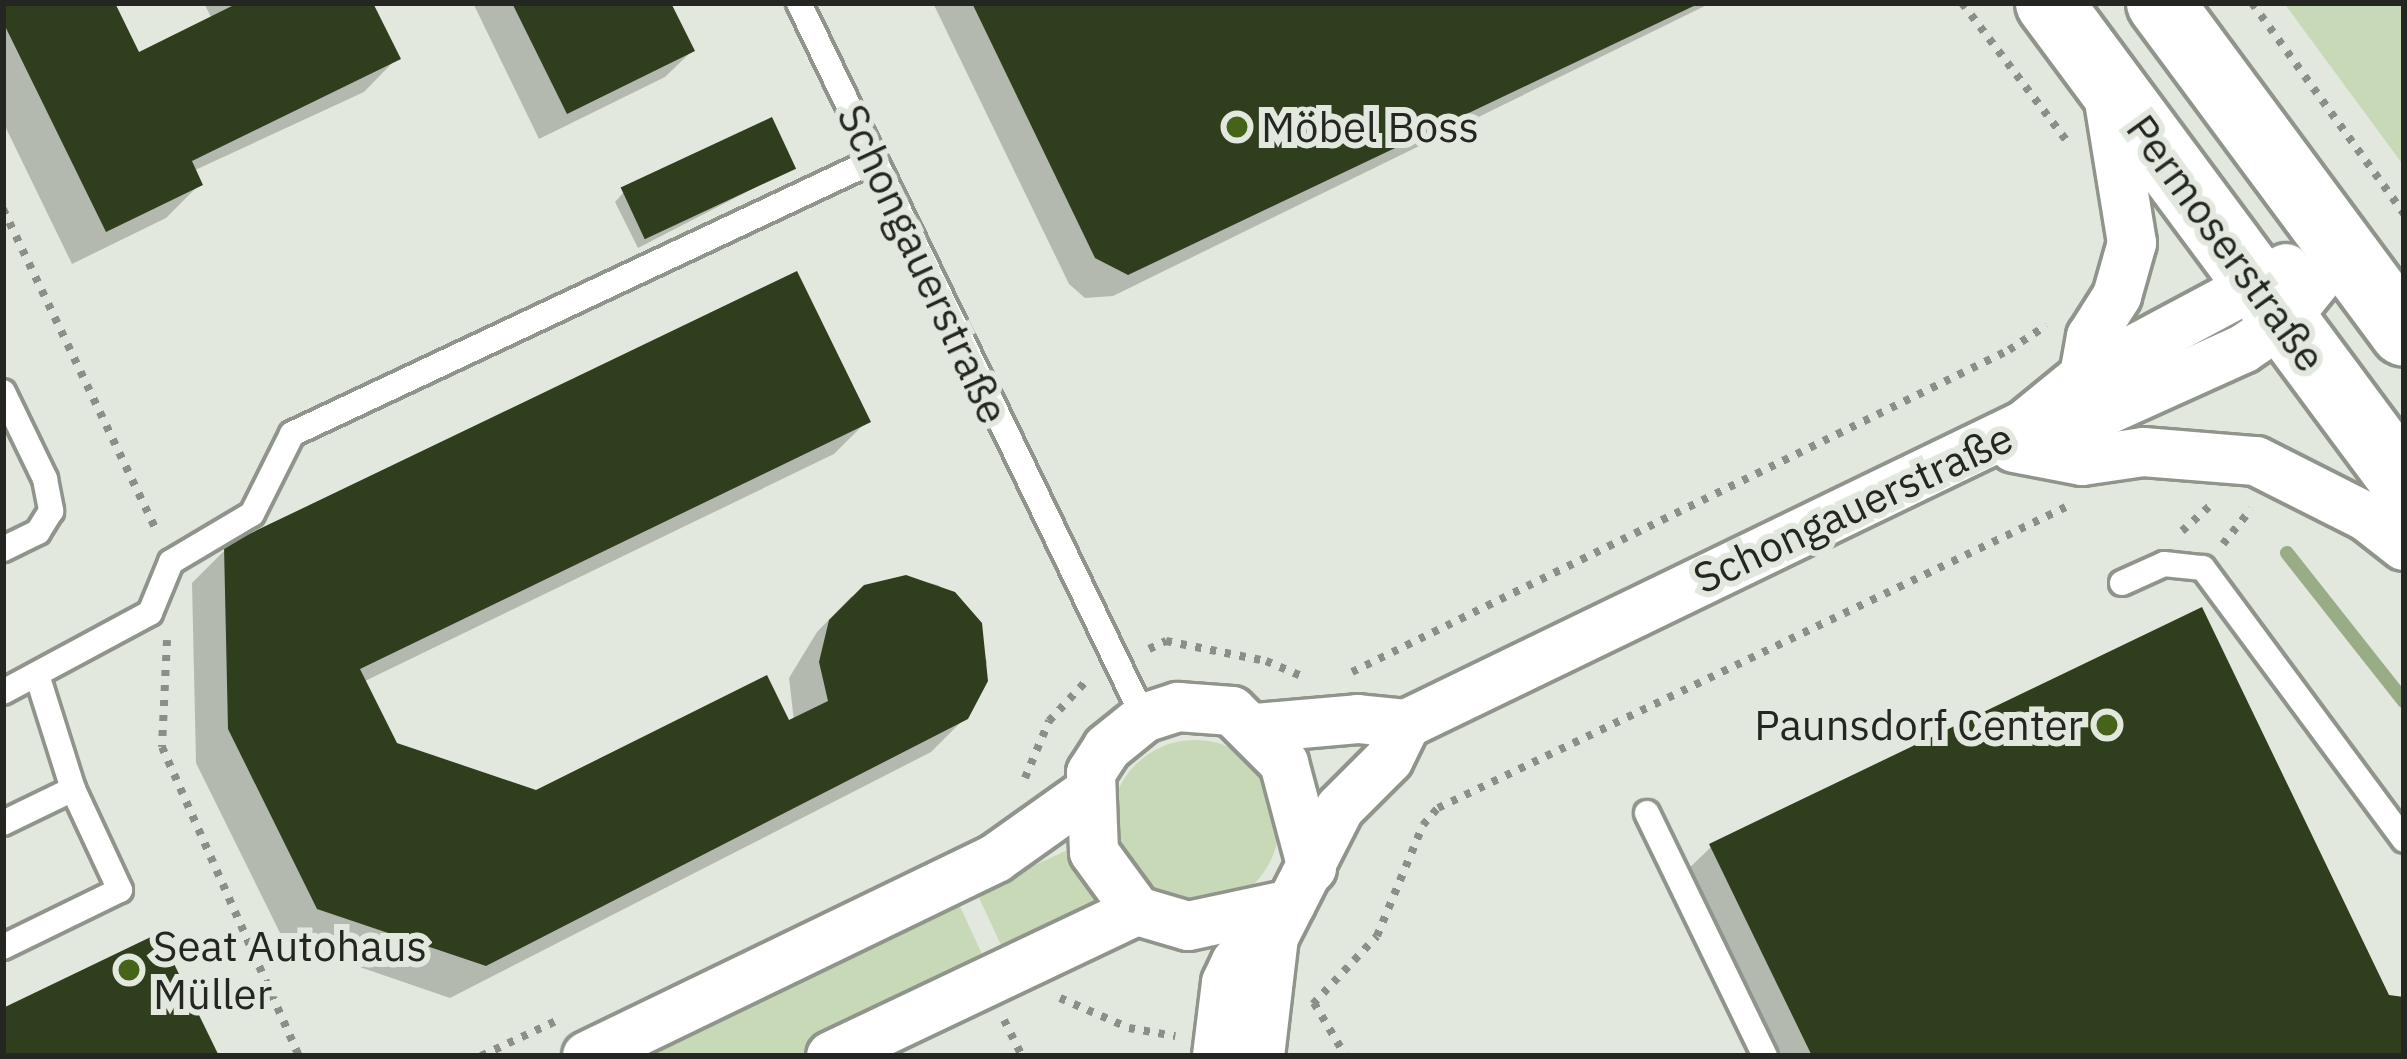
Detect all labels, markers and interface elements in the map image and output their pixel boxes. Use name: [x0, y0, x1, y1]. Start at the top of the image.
street label: Schongauerstraße: [827, 97, 1019, 431]
place label: Möbel Boss: [1261, 102, 1479, 152]
street label: Permoserstraße: [2116, 105, 2336, 381]
marker: Möbel Boss: [1224, 114, 1250, 140]
street label: Schongauerstraße: [1686, 412, 2020, 604]
place label: Paunsdorf Center: [1754, 700, 2083, 750]
marker: Paunsdorf Center: [2094, 712, 2120, 738]
place label: Seat Autohaus Müller: [153, 921, 427, 1020]
marker: Seat Autohaus Müller: [116, 957, 142, 983]

